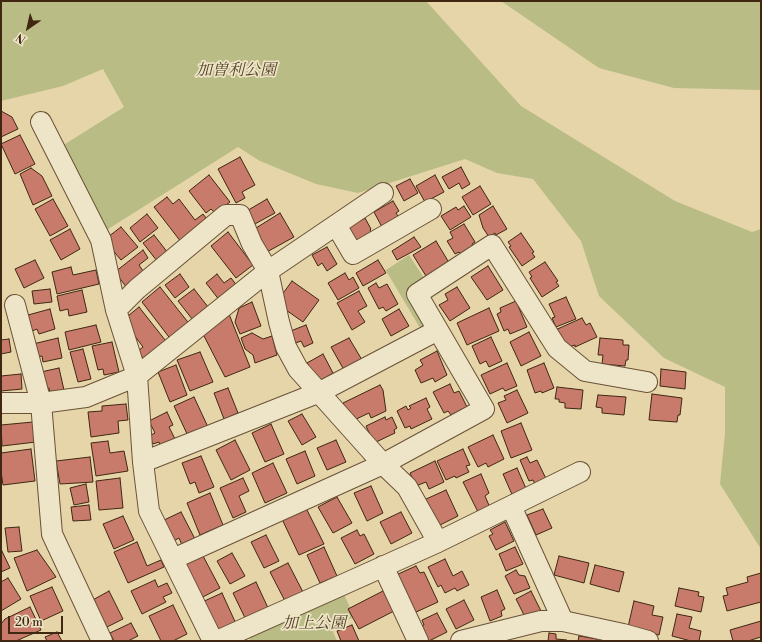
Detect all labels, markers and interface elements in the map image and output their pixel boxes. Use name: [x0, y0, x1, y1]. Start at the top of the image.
north arrow: [8, 8, 48, 48]
text: N: [14, 30, 29, 46]
park label: 加曽利公園: [196, 61, 276, 81]
scale bar: [10, 608, 65, 634]
park label: 加上公園: [282, 614, 346, 634]
text: 20 m: [15, 615, 43, 630]

